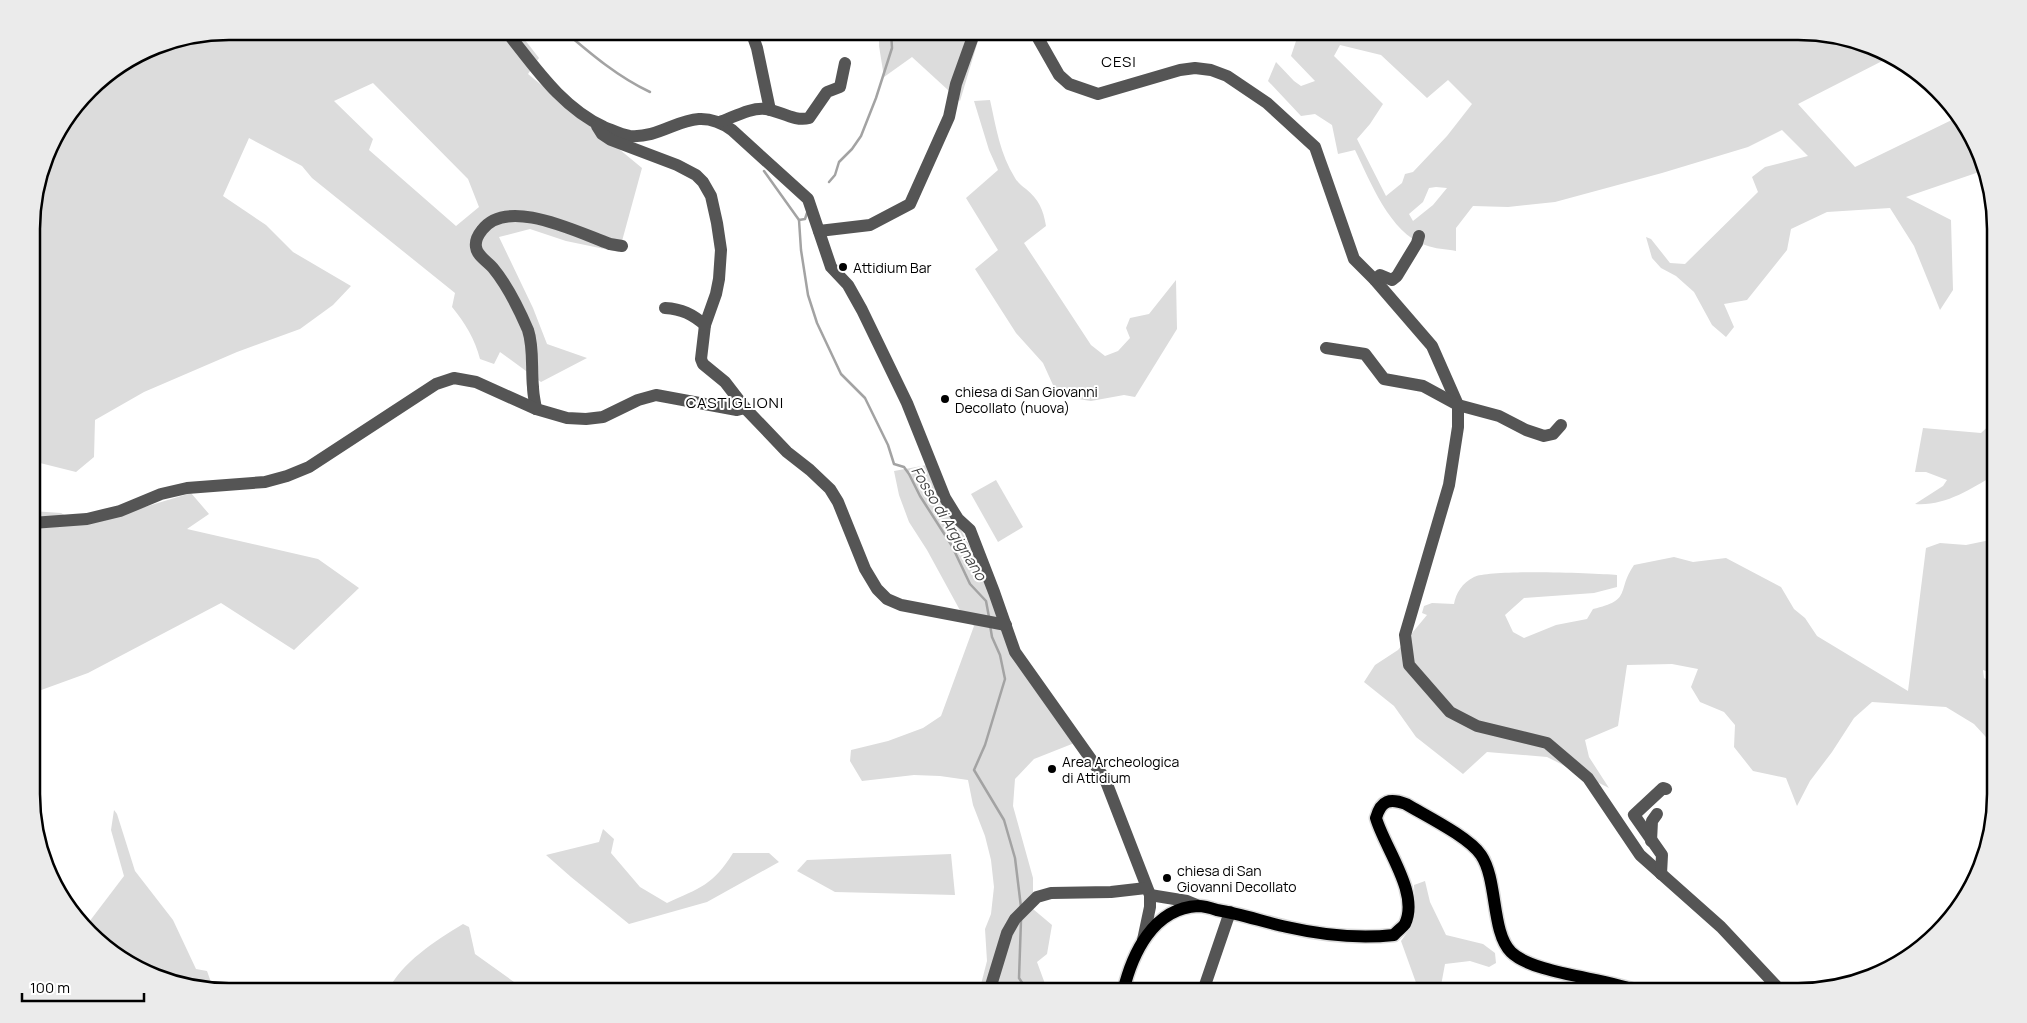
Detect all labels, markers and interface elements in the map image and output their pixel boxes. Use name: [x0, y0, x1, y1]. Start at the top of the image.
district label: CESI: [1101, 51, 1137, 72]
place label: Attidium Bar: [853, 258, 931, 277]
marker: Attidium Bar: [837, 261, 849, 273]
place label: chiesa di San Giovanni Decollato (nuova): [955, 382, 1098, 417]
district label: CASTIGLIONI: [686, 392, 784, 413]
marker: chiesa di San Giovanni Decollato (nuova): [939, 393, 951, 405]
water label: Fosso di Argignano: [907, 462, 992, 585]
place label: Area Archeologica di Attidium: [1062, 752, 1179, 787]
marker: Area Archeologica di Attidium: [1046, 763, 1058, 775]
place label: chiesa di San Giovanni Decollato: [1177, 861, 1297, 896]
marker: chiesa di San Giovanni Decollato: [1161, 872, 1173, 884]
scale bar: [22, 970, 145, 1002]
text: 100 m: [30, 977, 70, 998]

